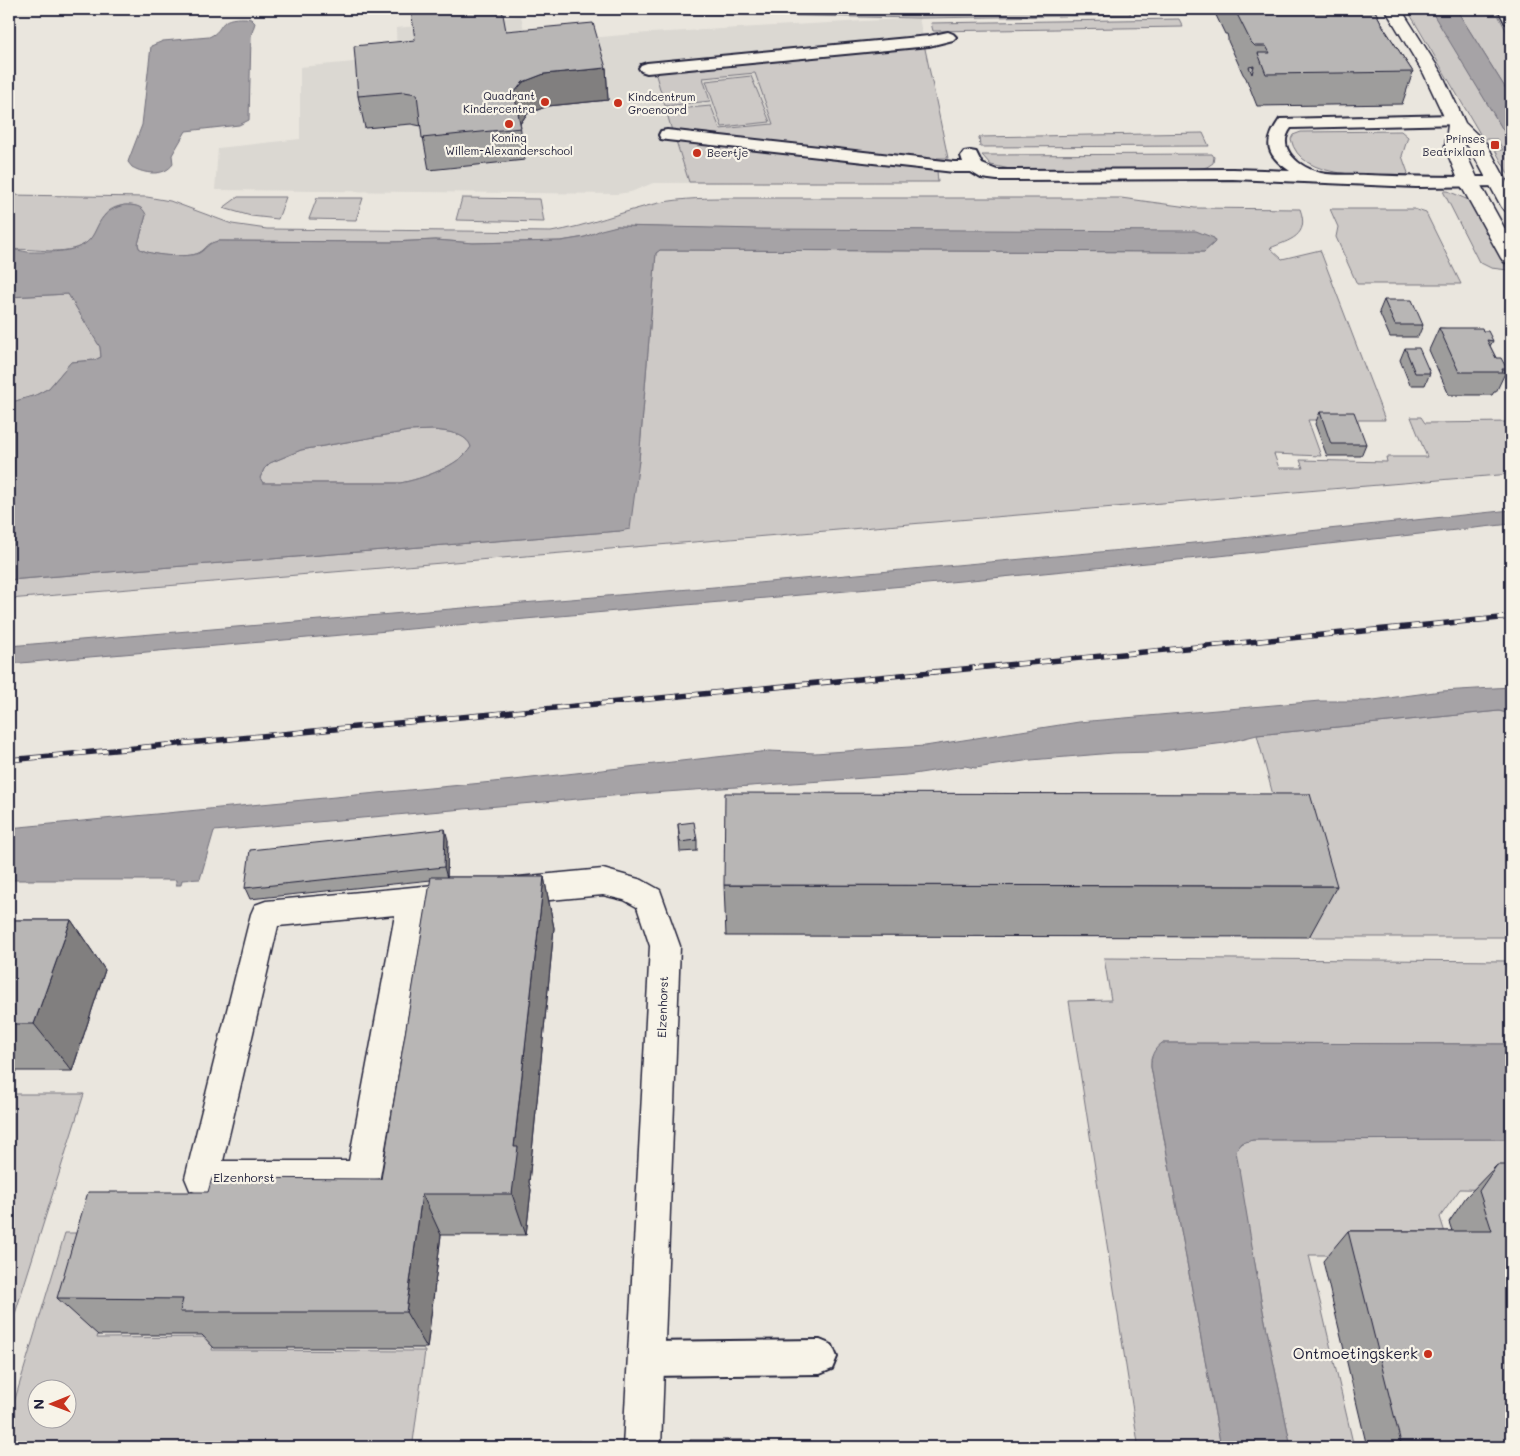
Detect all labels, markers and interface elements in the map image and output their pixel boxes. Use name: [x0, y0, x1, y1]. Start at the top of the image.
place label: Quadrant Kindercentra: [463, 88, 535, 116]
place label: Kindcentrum Groenoord: [628, 89, 696, 117]
marker: Quadrant Kindercentra: [539, 96, 551, 108]
marker: Kindcentrum Groenoord: [612, 97, 624, 109]
marker: Koning Willem-Alexanderschool: [503, 118, 515, 130]
place label: Koning Willem-Alexanderschool: [445, 130, 573, 158]
place label: Prinses Beatrixlaan: [1423, 131, 1485, 159]
marker: Prinses Beatrixlaan: [1489, 139, 1501, 151]
place label: Beertje: [707, 145, 749, 160]
marker: Beertje: [691, 147, 703, 159]
street label: Elzenhorst: [653, 976, 671, 1038]
street label: Elzenhorst: [213, 1169, 275, 1185]
place label: Ontmoetingskerk: [1293, 1343, 1418, 1363]
marker: Ontmoetingskerk: [1422, 1348, 1434, 1360]
north arrow: [28, 1378, 78, 1428]
text: N: [29, 1399, 48, 1410]

